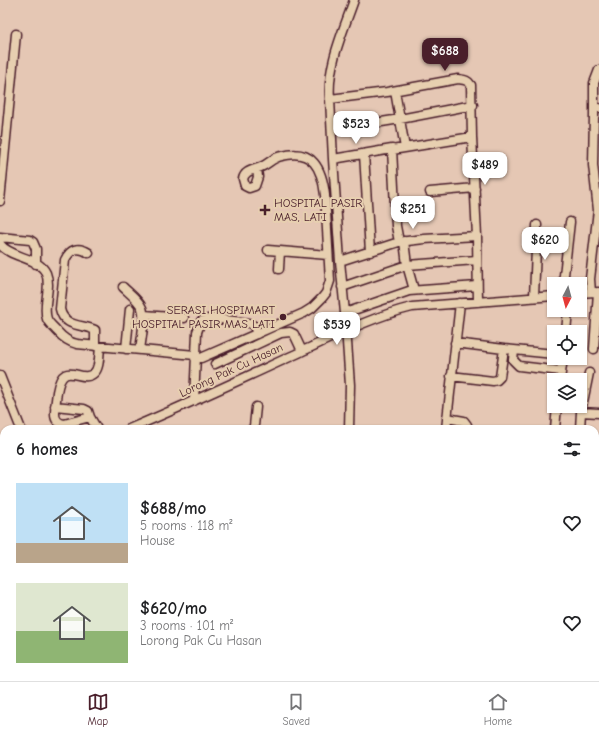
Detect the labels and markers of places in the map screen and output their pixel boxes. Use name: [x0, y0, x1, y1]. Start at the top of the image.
pin: $688: [421, 38, 469, 72]
pin: $523: [332, 111, 380, 145]
pin: $489: [461, 152, 509, 186]
place label: HOSPITAL PASIR MAS, LATI: [274, 196, 362, 224]
pin: $251: [389, 196, 437, 230]
marker: HOSPITAL PASIR MAS, LATI: [259, 204, 271, 216]
pin: $620: [521, 227, 569, 261]
place label: SERASI HOSPIMART HOSPITAL PASIR MAS LATI: [132, 303, 276, 331]
marker: SERASI HOSPIMART HOSPITAL PASIR MAS LATI: [278, 312, 288, 322]
pin: $539: [313, 312, 361, 346]

